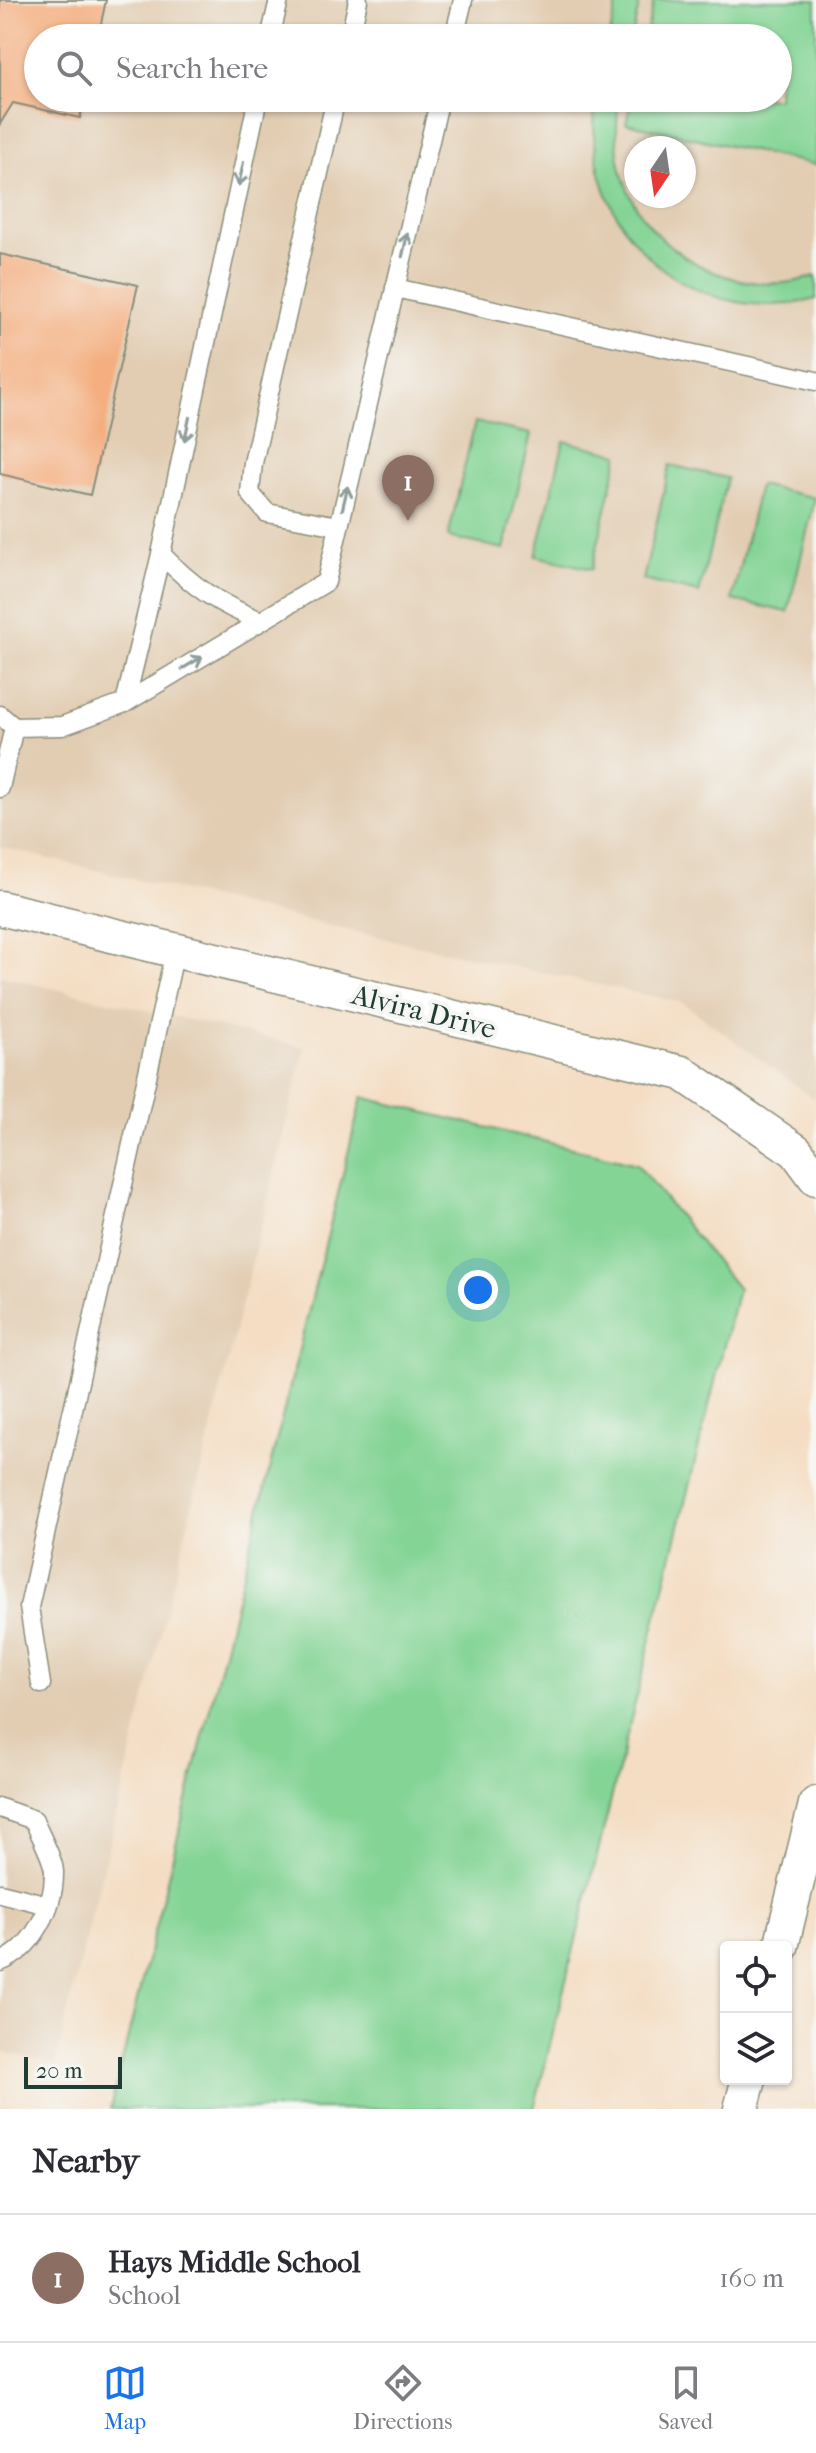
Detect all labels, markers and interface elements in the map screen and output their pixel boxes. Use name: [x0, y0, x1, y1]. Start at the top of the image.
search box: [24, 24, 792, 112]
icon: search: [52, 46, 96, 90]
text: Search here: [116, 51, 268, 86]
north arrow: [624, 136, 696, 208]
one-way arrow: [233, 161, 248, 187]
one-way arrow: [398, 232, 413, 258]
one-way arrow: [179, 415, 194, 441]
pin: 1: [382, 455, 434, 521]
one-way arrow: [339, 485, 354, 511]
one-way arrow: [180, 654, 203, 670]
street label: Alvira Drive: [348, 977, 499, 1045]
your location: [458, 1270, 498, 1310]
map controls: [720, 1941, 792, 2085]
button: locate: [720, 1941, 792, 2013]
button: layers: [720, 2013, 792, 2085]
scale bar: [24, 2053, 122, 2089]
text: 20 m: [36, 2058, 82, 2084]
text: Nearby: [32, 2141, 139, 2181]
text: Hays Middle School: [108, 2245, 360, 2280]
text: 1: [53, 2263, 63, 2294]
text: 160 m: [719, 2263, 784, 2294]
text: School: [108, 2280, 181, 2311]
tab: Map: [103, 2361, 147, 2435]
tab: Directions: [353, 2361, 452, 2435]
tab: Saved: [658, 2361, 713, 2435]

